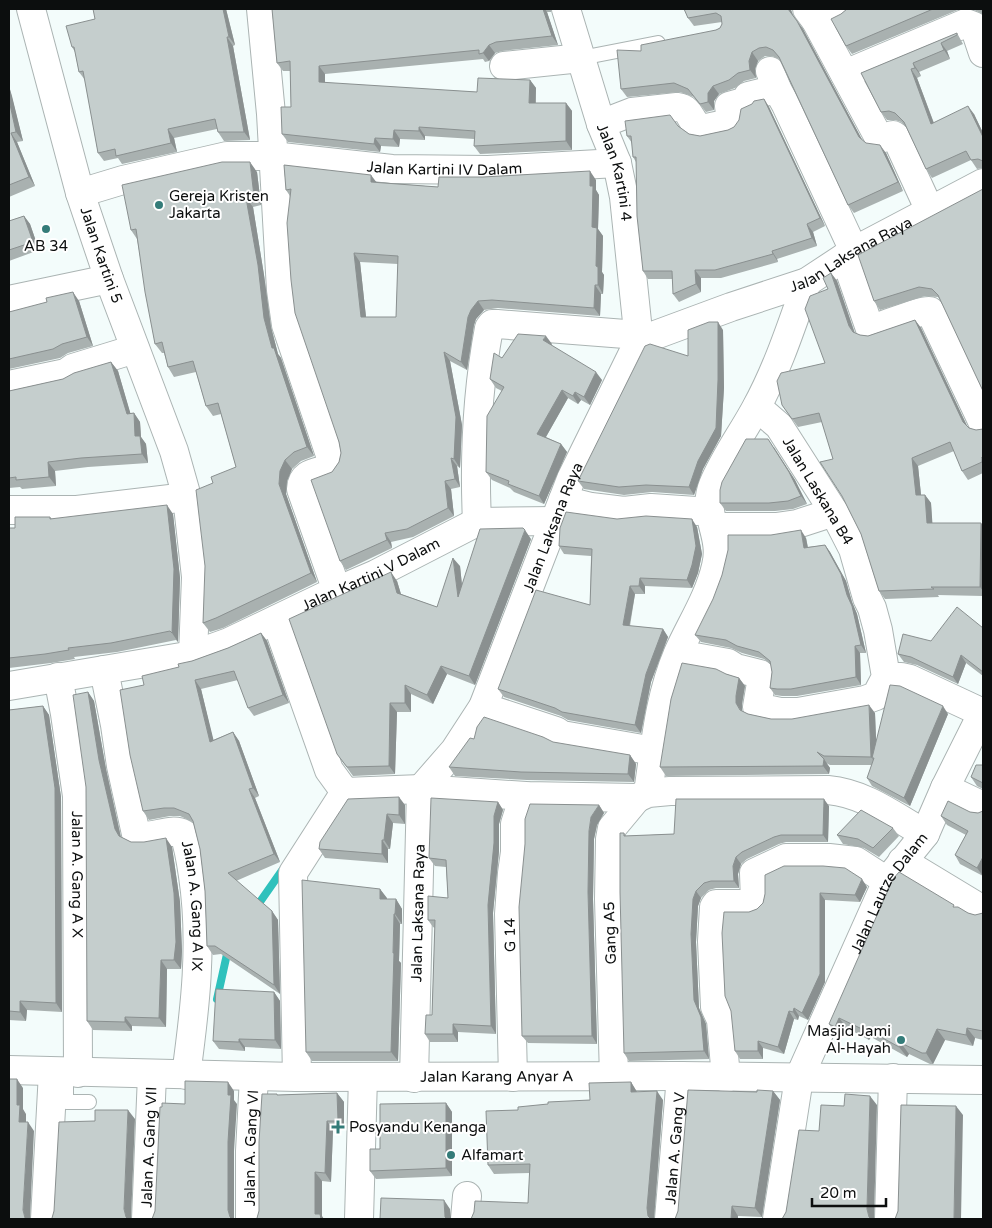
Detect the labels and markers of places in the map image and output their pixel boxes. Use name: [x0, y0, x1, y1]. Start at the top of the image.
place label: Gereja Kristen Jakarta: [169, 187, 269, 222]
marker: Gereja Kristen Jakarta: [153, 199, 165, 211]
marker: AB 34: [40, 223, 52, 235]
place label: AB 34: [24, 237, 68, 255]
place label: Masjid Jami Al-Hayah: [807, 1022, 891, 1057]
marker: Masjid Jami Al-Hayah: [895, 1034, 907, 1046]
place label: Posyandu Kenanga: [349, 1118, 486, 1136]
marker: Posyandu Kenanga: [331, 1120, 345, 1134]
place label: Alfamart: [461, 1146, 524, 1164]
marker: Alfamart: [445, 1149, 457, 1161]

